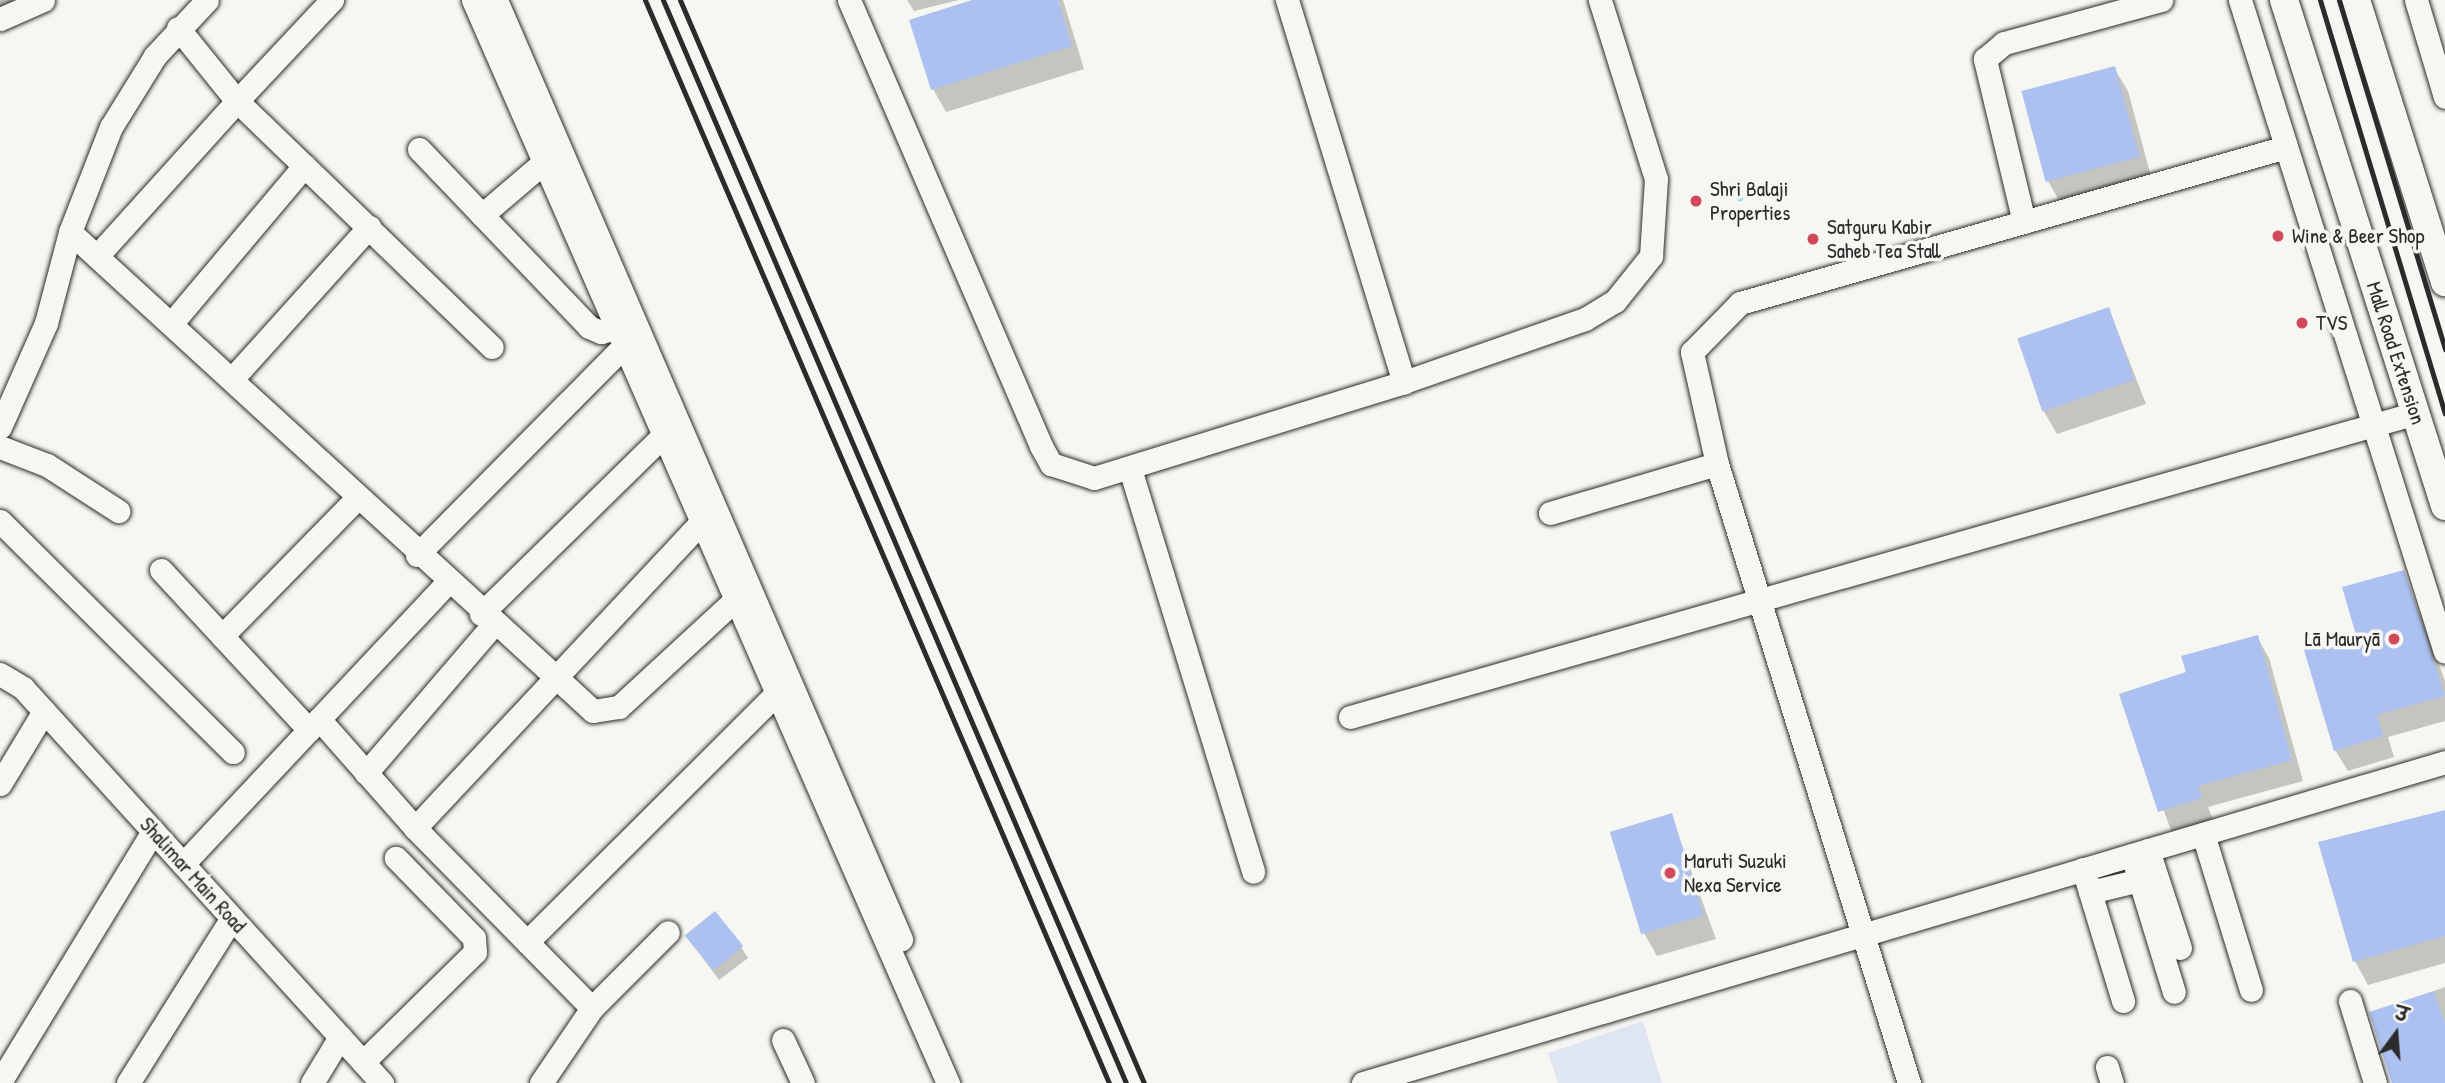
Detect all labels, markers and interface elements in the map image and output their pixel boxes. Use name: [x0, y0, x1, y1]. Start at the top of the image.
place label: Shri Balaji Properties: [1710, 176, 1790, 226]
marker: Shri Balaji Properties: [1688, 193, 1704, 209]
place label: Satguru Kabir Saheb Tea Stall: [1827, 214, 1941, 264]
place label: Wine & Beer Shop: [2292, 223, 2424, 249]
marker: Wine & Beer Shop: [2270, 228, 2286, 244]
marker: Satguru Kabir Saheb Tea Stall: [1805, 231, 1821, 247]
street label: Mall Road Extension: [2361, 279, 2431, 427]
place label: TVS: [2316, 310, 2347, 336]
marker: TVS: [2294, 315, 2310, 331]
place label: Lā Mauryā: [2305, 626, 2380, 652]
marker: Lā Mauryā: [2386, 631, 2402, 647]
street label: Shalimar Main Road: [135, 812, 251, 938]
place label: Maruti Suzuki Nexa Service: [1684, 848, 1787, 898]
marker: Maruti Suzuki Nexa Service: [1662, 865, 1678, 881]
north arrow: [2361, 999, 2431, 1069]
text: उ: [2392, 1000, 2411, 1028]

